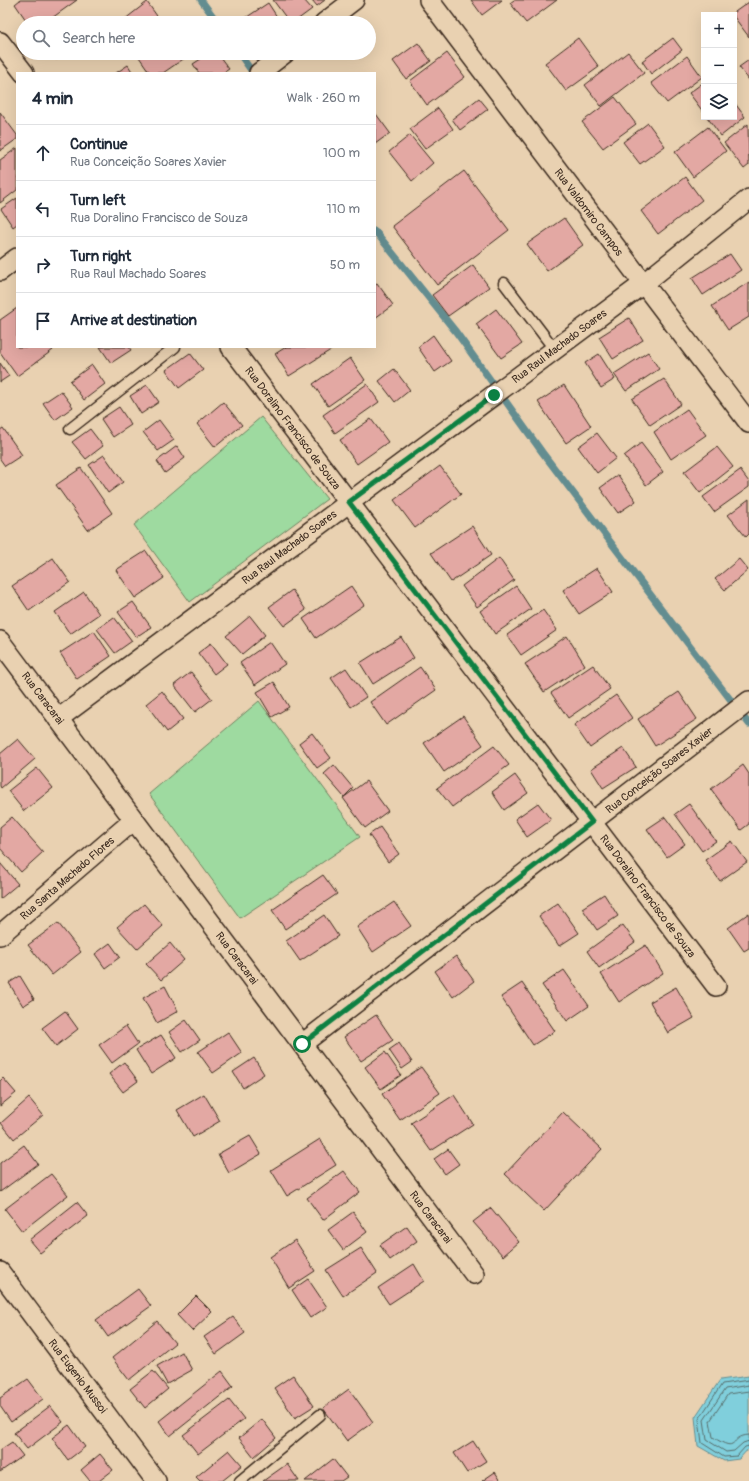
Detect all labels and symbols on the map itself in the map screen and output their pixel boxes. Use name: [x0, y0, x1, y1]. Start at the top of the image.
street label: Rua Valdomiro Campos: [552, 166, 626, 259]
street label: Rua Raul Machado Soares: [509, 307, 609, 386]
street label: Rua Doralino Francisco de Souza: [242, 364, 343, 492]
route end: [485, 386, 503, 404]
street label: Rua Raul Machado Soares: [239, 508, 339, 587]
street label: Rua Caracarai: [19, 670, 66, 727]
street label: Rua Conceição Soares Xavier: [603, 724, 715, 816]
street label: Rua Doralino Francisco de Souza: [597, 832, 698, 960]
street label: Rua Santa Machado Flores: [18, 834, 117, 923]
street label: Rua Caracarai: [213, 930, 260, 987]
route start: [293, 1035, 311, 1053]
street label: Rua Caracarai: [407, 1189, 454, 1246]
street label: Rua Eugenio Mussoi: [46, 1337, 110, 1416]

